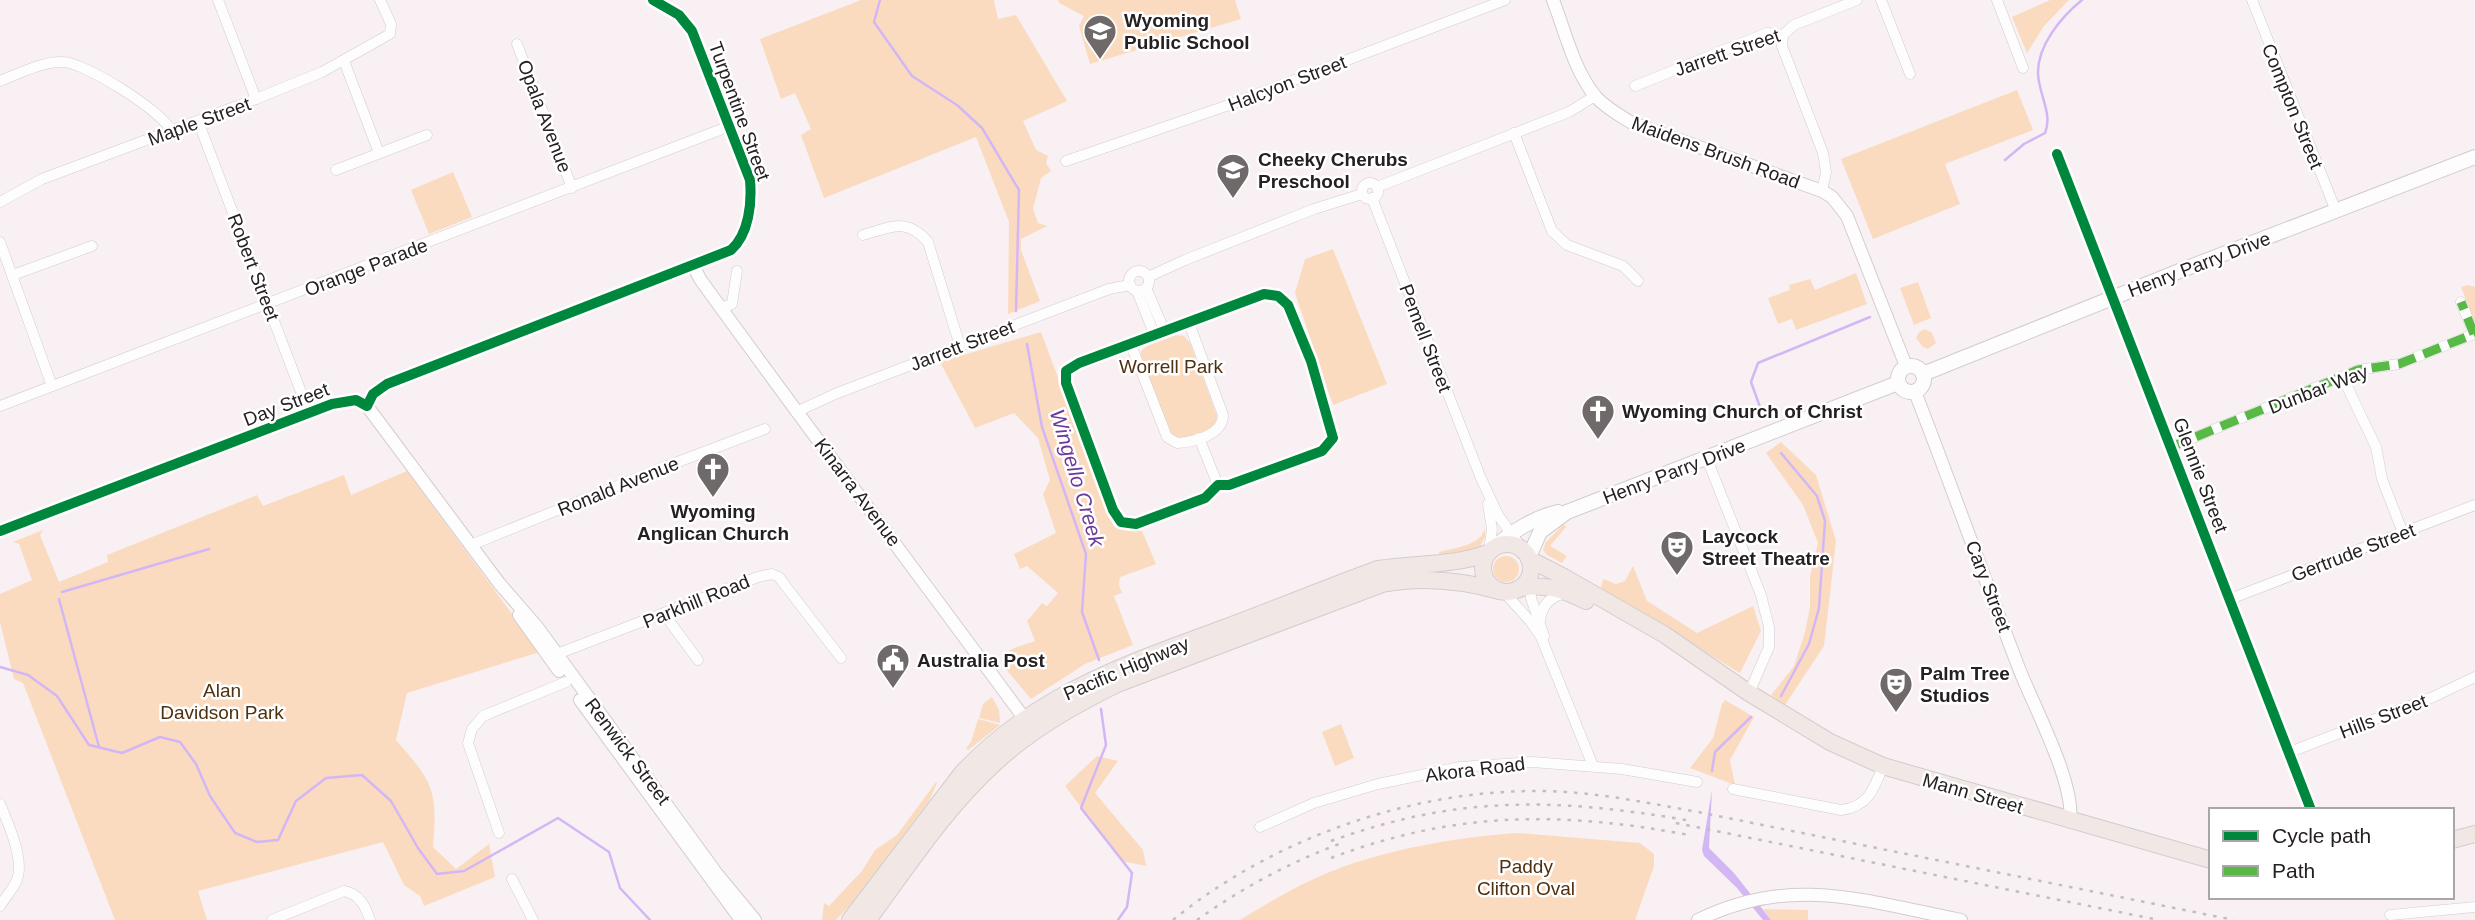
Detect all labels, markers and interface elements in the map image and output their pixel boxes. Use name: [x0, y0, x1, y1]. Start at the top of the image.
place label: Wyoming Public School: [1124, 10, 1250, 53]
school or university icon: Wyoming Public School: [1081, 12, 1119, 61]
street label: Jarrett Street: [1672, 24, 1783, 80]
street label: Turpentine Street: [705, 39, 775, 184]
street label: Compton Street: [2258, 41, 2327, 172]
street label: Halcyon Street: [1225, 51, 1350, 116]
street label: Opala Avenue: [513, 57, 576, 176]
street label: Maple Street: [145, 93, 254, 150]
street label: Maidens Brush Road: [1629, 112, 1803, 193]
place label: Cheeky Cherubs Preschool: [1258, 149, 1408, 192]
school or university icon: Cheeky Cherubs Preschool: [1214, 151, 1252, 200]
street label: Robert Street: [223, 211, 284, 324]
street label: Henry Parry Drive: [2125, 228, 2273, 301]
street label: Orange Parade: [302, 234, 431, 301]
street label: Pemell Street: [1395, 281, 1456, 396]
street label: Jarrett Street: [907, 316, 1018, 375]
park label: Worrell Park: [1119, 356, 1224, 377]
street label: Dunbar Way: [2265, 361, 2371, 418]
street label: Day Street: [241, 378, 333, 430]
church icon: Wyoming Church of Christ: [1579, 392, 1617, 441]
place label: Wyoming Church of Christ: [1622, 401, 1863, 422]
water label: Wingello Creek: [1046, 406, 1110, 551]
street label: Glennie Street: [2169, 415, 2232, 536]
street label: Kinarra Avenue: [810, 434, 905, 550]
street label: Henry Parry Drive: [1600, 435, 1748, 508]
church icon: Wyoming Anglican Church: [694, 450, 732, 499]
street label: Ronald Avenue: [555, 453, 682, 520]
place label: Wyoming Anglican Church: [637, 501, 789, 544]
street label: Gertrude Street: [2288, 519, 2419, 586]
place label: Laycock Street Theatre: [1702, 526, 1830, 569]
theatre icon: Laycock Street Theatre: [1658, 528, 1696, 577]
street label: Cary Street: [1962, 538, 2016, 635]
street label: Parkhill Road: [640, 571, 753, 632]
street label: Pacific Highway: [1060, 632, 1192, 704]
public building icon: Australia Post: [874, 641, 912, 690]
place label: Australia Post: [917, 650, 1045, 671]
place label: Palm Tree Studios: [1920, 663, 2010, 706]
theatre icon: Palm Tree Studios: [1877, 665, 1915, 714]
park label: Alan Davidson Park: [160, 680, 284, 723]
street label: Hills Street: [2337, 690, 2430, 743]
street label: Renwick Street: [581, 694, 675, 809]
street label: Akora Road: [1424, 753, 1526, 786]
street label: Mann Street: [1920, 769, 2026, 818]
legend: [2209, 808, 2454, 899]
text: Cycle path: [2272, 824, 2371, 847]
park label: Paddy Clifton Oval: [1477, 856, 1575, 899]
text: Path: [2272, 859, 2315, 882]

